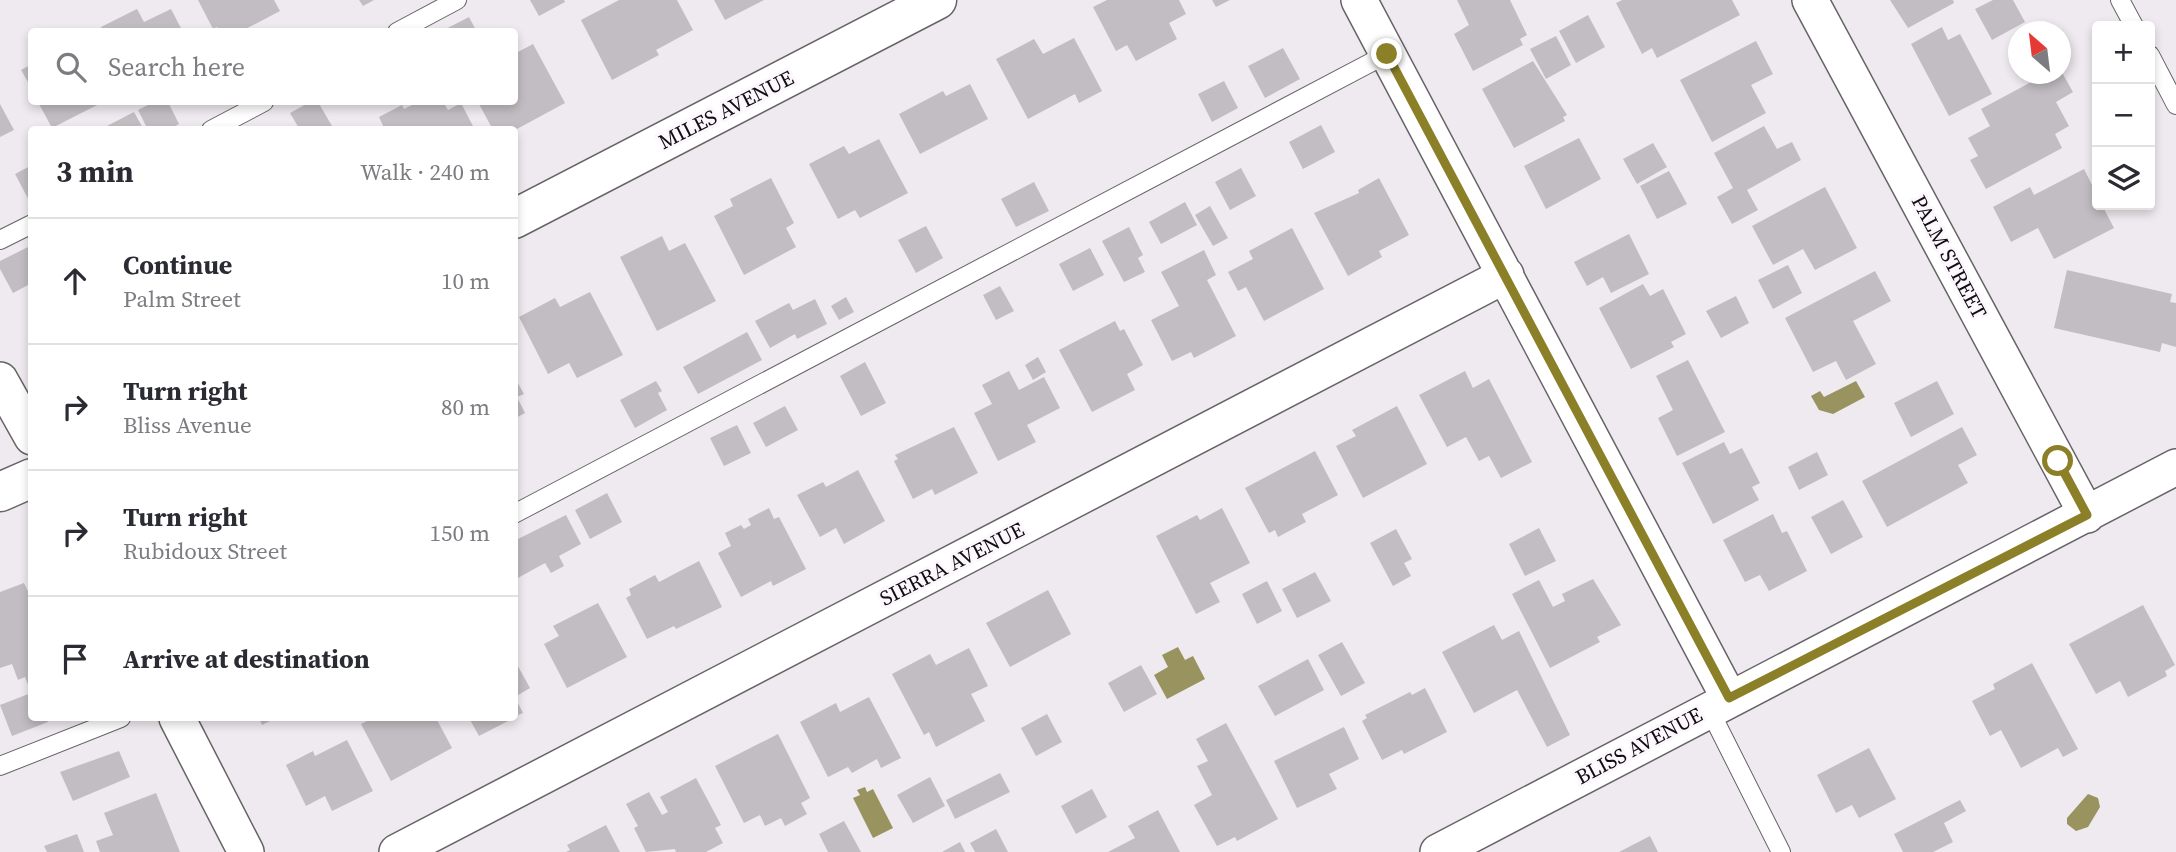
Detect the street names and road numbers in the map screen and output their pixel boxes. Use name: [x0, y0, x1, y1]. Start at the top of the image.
street label: MILES AVENUE: [653, 63, 798, 156]
street label: PALM STREET: [1905, 190, 1994, 324]
street label: SIERRA AVENUE: [875, 515, 1029, 612]
street label: BLISS AVENUE: [1570, 700, 1707, 791]

